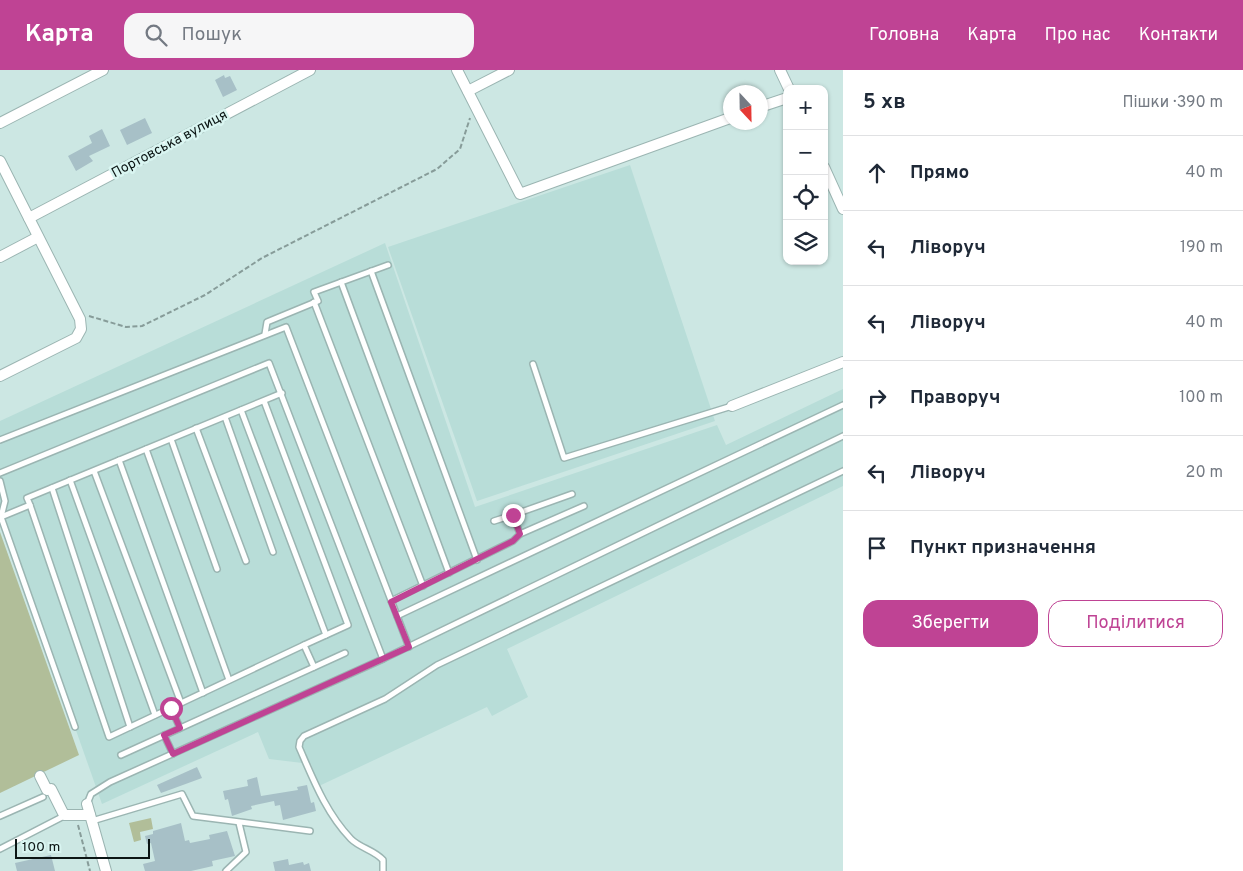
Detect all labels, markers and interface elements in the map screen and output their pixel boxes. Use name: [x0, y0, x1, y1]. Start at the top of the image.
search box: [124, 13, 474, 58]
text: Карта: [25, 20, 94, 50]
icon: search: [142, 21, 170, 49]
text: Пошук: [182, 23, 242, 47]
text: Головна: [869, 24, 939, 47]
text: Карта: [967, 24, 1017, 47]
text: Про нас: [1045, 24, 1111, 47]
text: Контакти: [1139, 24, 1218, 47]
north arrow: [723, 85, 768, 130]
map controls: [783, 85, 828, 265]
button: +: [783, 85, 828, 130]
text: 5 хв: [863, 89, 906, 116]
text: Пішки · 390 m: [1122, 93, 1223, 113]
street label: Портовська вулиця: [109, 107, 231, 182]
button: −: [783, 130, 828, 175]
icon: ahead: [863, 159, 891, 187]
text: Прямо: [910, 161, 969, 185]
text: 40 m: [1185, 163, 1223, 183]
button: locate: [783, 175, 828, 220]
button: layers: [783, 220, 828, 265]
icon: left: [863, 234, 891, 262]
text: Ліворуч: [910, 236, 986, 260]
text: 190 m: [1180, 238, 1223, 258]
icon: left: [863, 309, 891, 337]
text: Ліворуч: [910, 311, 986, 335]
text: 40 m: [1185, 313, 1223, 333]
icon: right: [863, 384, 891, 412]
text: Праворуч: [910, 386, 1001, 410]
text: 100 m: [1179, 388, 1223, 408]
icon: left: [863, 459, 891, 487]
text: Ліворуч: [910, 461, 986, 485]
text: 20 m: [1186, 463, 1223, 483]
route end: [502, 504, 525, 527]
icon: arrive: [863, 534, 891, 562]
text: Пункт призначення: [910, 536, 1096, 560]
button: Зберегти: [863, 600, 1038, 647]
button: Поділитися: [1048, 600, 1223, 647]
route start: [160, 697, 183, 720]
scale bar: [15, 836, 150, 859]
text: 100 m: [22, 839, 60, 856]

